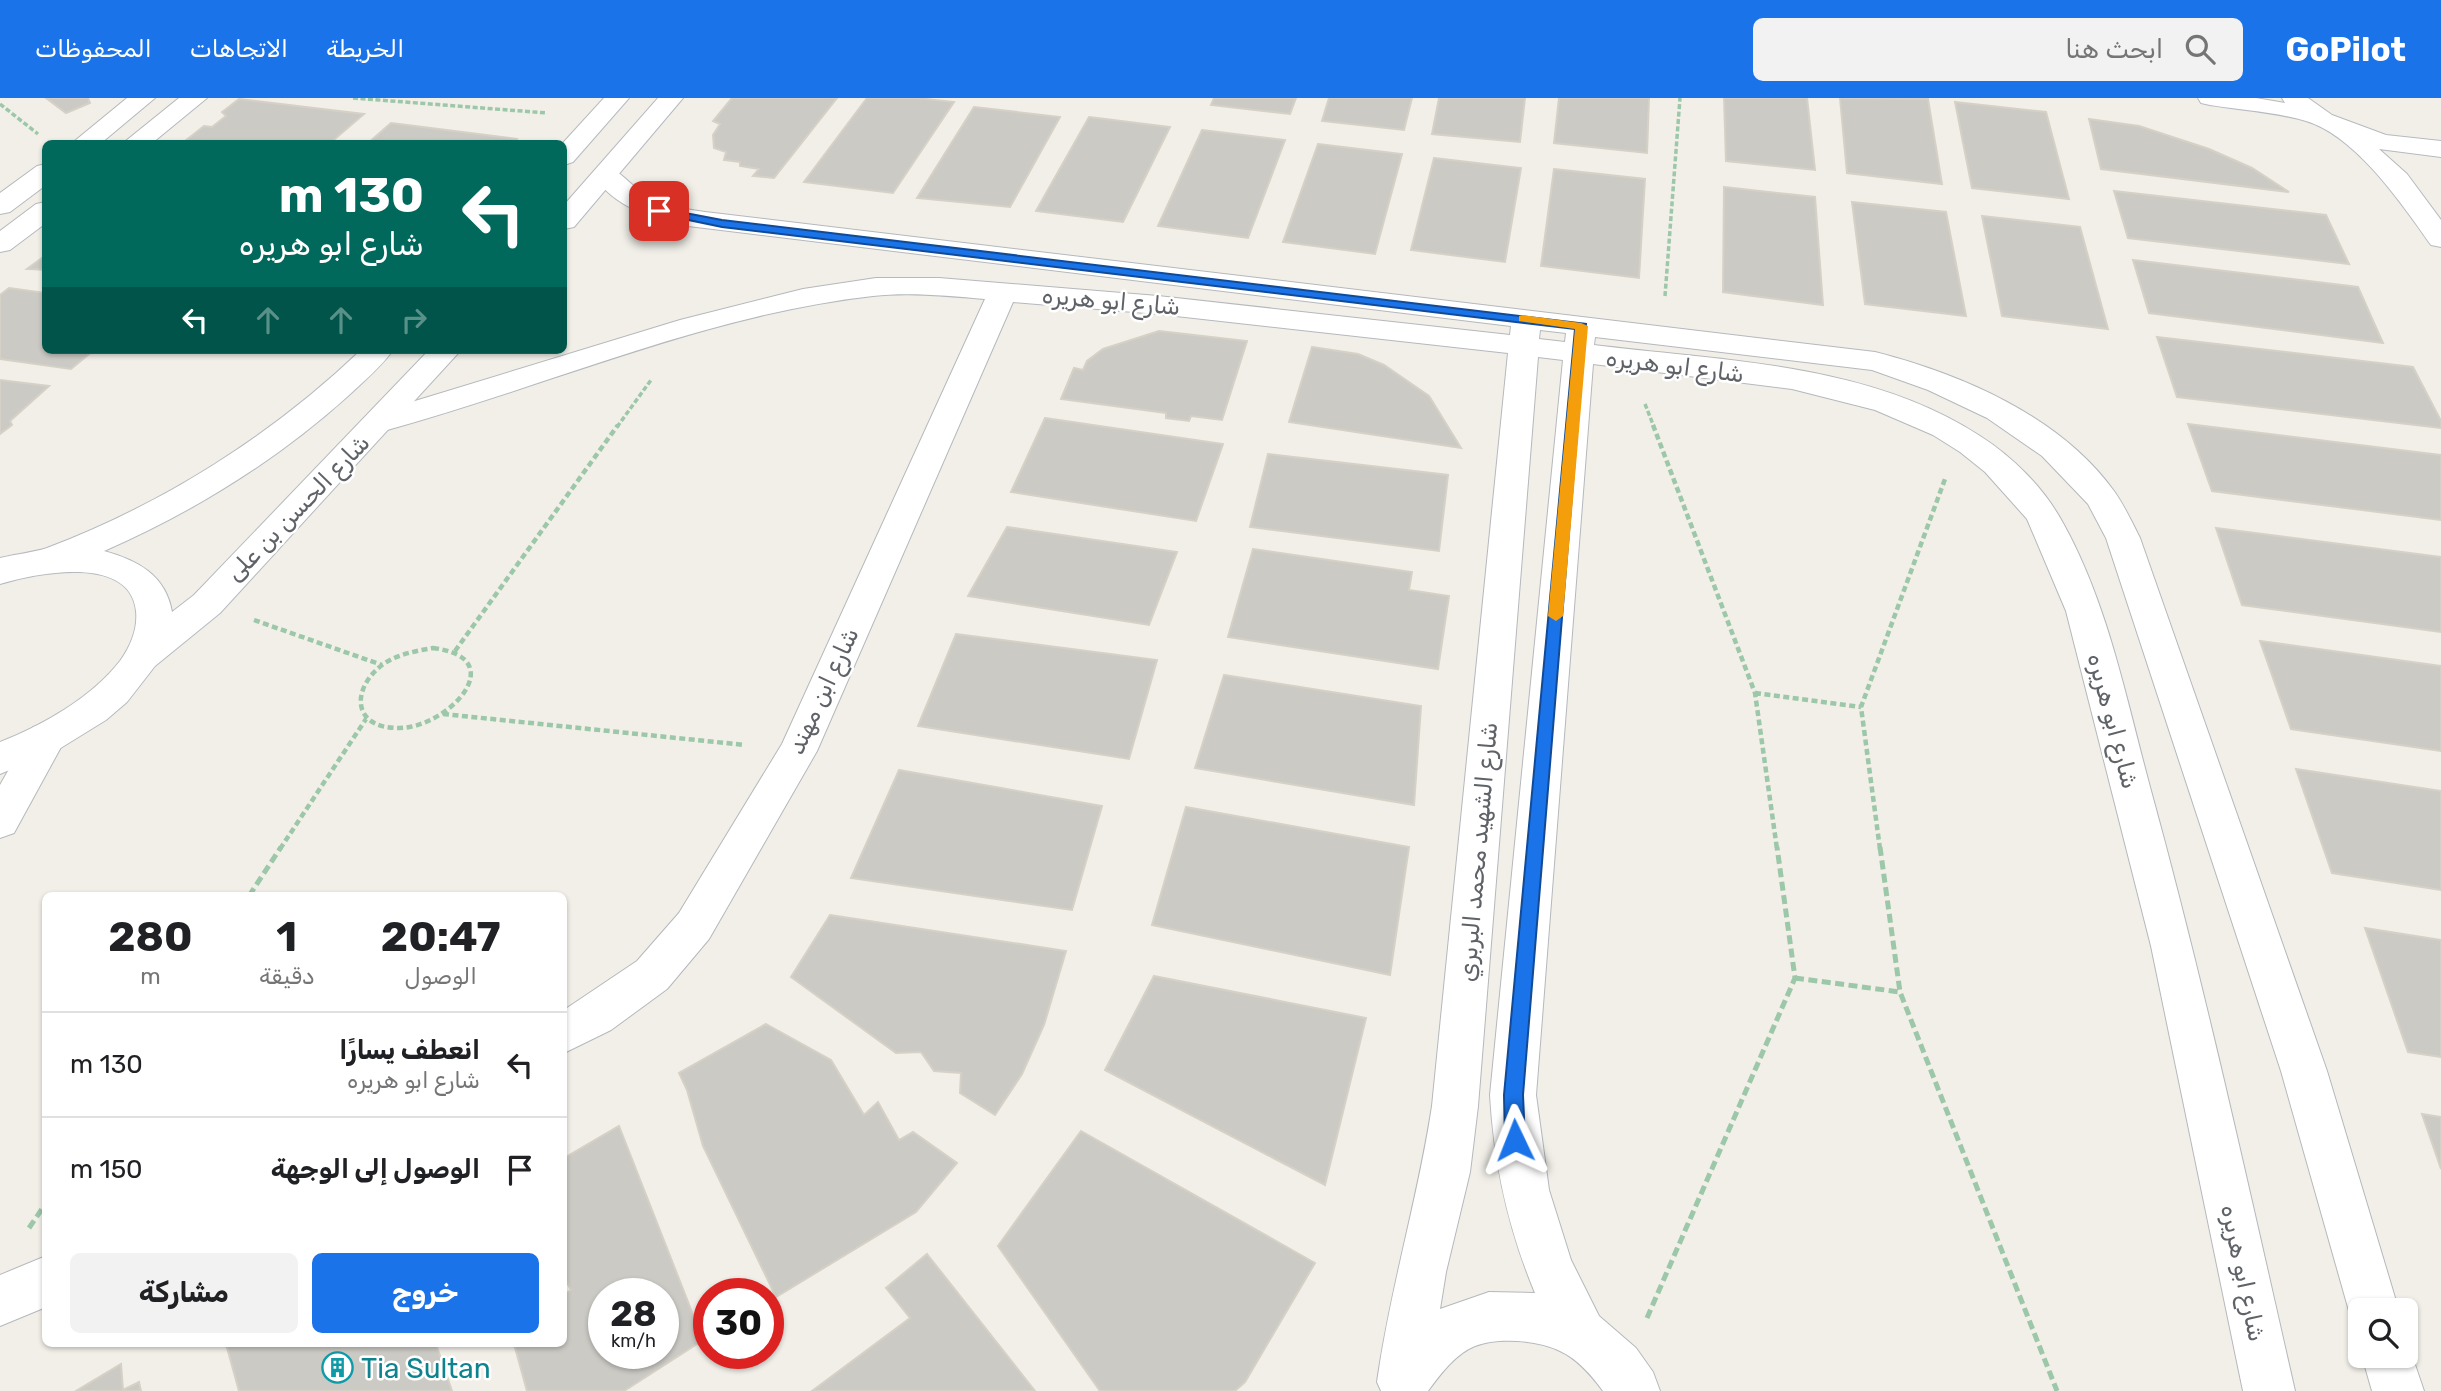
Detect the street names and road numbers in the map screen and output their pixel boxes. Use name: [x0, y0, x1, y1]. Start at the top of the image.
street label: شارع ابو هريره: [1040, 281, 1181, 323]
street label: شارع ابو هريره: [1604, 344, 1746, 390]
street label: شارع الحسن بن على: [221, 429, 377, 589]
street label: شارع ابن مهند: [781, 623, 866, 760]
street label: شارع ابو هريره: [2080, 650, 2144, 792]
street label: شارع الشهيد محمد البربري: [1453, 721, 1506, 983]
street label: شارع ابو هريره: [2213, 1202, 2271, 1344]

